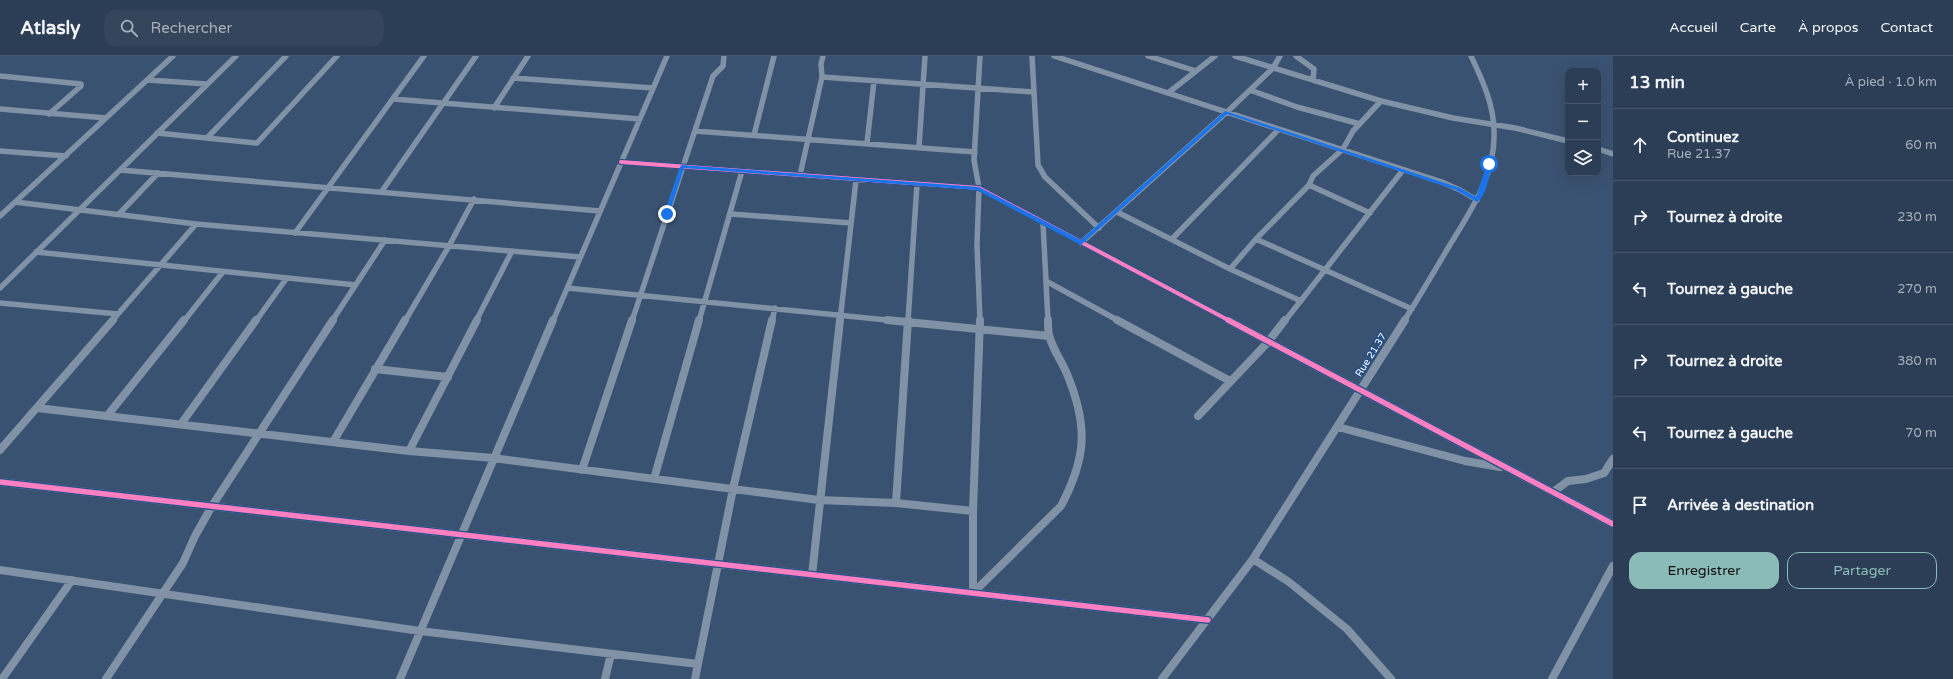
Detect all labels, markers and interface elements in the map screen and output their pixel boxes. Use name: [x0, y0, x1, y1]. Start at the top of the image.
search box: [104, 10, 384, 46]
text: Atlasly: [20, 17, 80, 39]
icon: search: [118, 17, 140, 39]
text: Rechercher: [150, 19, 232, 37]
text: Accueil: [1669, 19, 1718, 36]
text: Carte: [1740, 19, 1776, 36]
text: À propos: [1798, 19, 1859, 36]
text: Contact: [1881, 19, 1933, 36]
map controls: [1565, 68, 1601, 176]
button: +: [1565, 68, 1601, 104]
text: 13 min: [1629, 72, 1685, 93]
text: À pied · 1.0 km: [1845, 74, 1937, 90]
button: −: [1565, 104, 1601, 140]
text: Continuez: [1667, 128, 1739, 146]
icon: ahead: [1629, 134, 1651, 156]
text: 60 m: [1905, 137, 1937, 153]
button: layers: [1565, 140, 1601, 176]
text: Rue 21.37: [1667, 146, 1731, 162]
route start: [1480, 155, 1498, 173]
route end: [658, 205, 676, 223]
icon: right: [1629, 206, 1651, 228]
text: Tournez à droite: [1667, 208, 1782, 226]
text: 230 m: [1897, 209, 1937, 225]
icon: left: [1629, 278, 1651, 300]
text: Tournez à gauche: [1667, 280, 1793, 298]
text: 270 m: [1897, 281, 1937, 297]
street label: Rue 21.37: [1353, 331, 1389, 379]
icon: right: [1629, 350, 1651, 372]
text: Tournez à droite: [1667, 352, 1782, 370]
text: 380 m: [1897, 353, 1937, 369]
icon: left: [1629, 422, 1651, 444]
text: Tournez à gauche: [1667, 424, 1793, 442]
text: 70 m: [1905, 425, 1937, 441]
icon: arrive: [1629, 494, 1651, 516]
text: Arrivée à destination: [1667, 496, 1814, 514]
button: Enregistrer: [1629, 552, 1779, 589]
button: Partager: [1787, 552, 1937, 589]

